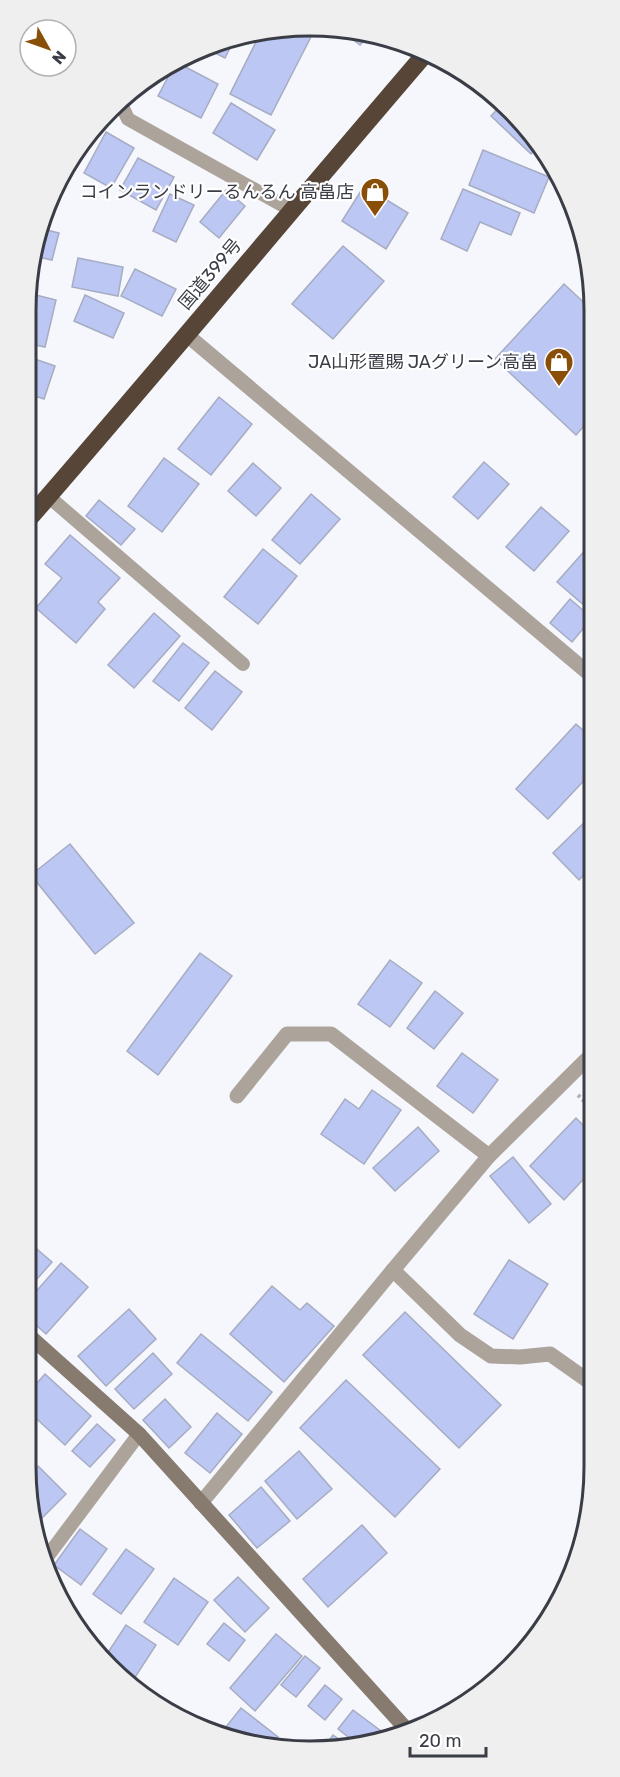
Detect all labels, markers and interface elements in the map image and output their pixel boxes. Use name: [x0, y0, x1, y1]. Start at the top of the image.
north arrow: [18, 18, 78, 78]
text: N: [48, 47, 70, 68]
shop icon: コインランドリーるんるん 高畠店: [359, 176, 391, 218]
place label: コインランドリーるんるん 高畠店: [80, 181, 354, 203]
street label: 国道399号: [174, 234, 246, 314]
shop icon: JA山形置賜 JAグリーン高畠: [543, 346, 575, 388]
place label: JA山形置賜 JAグリーン高畠: [308, 351, 538, 373]
scale bar: [410, 1720, 486, 1758]
text: 20 m: [419, 1730, 461, 1752]

